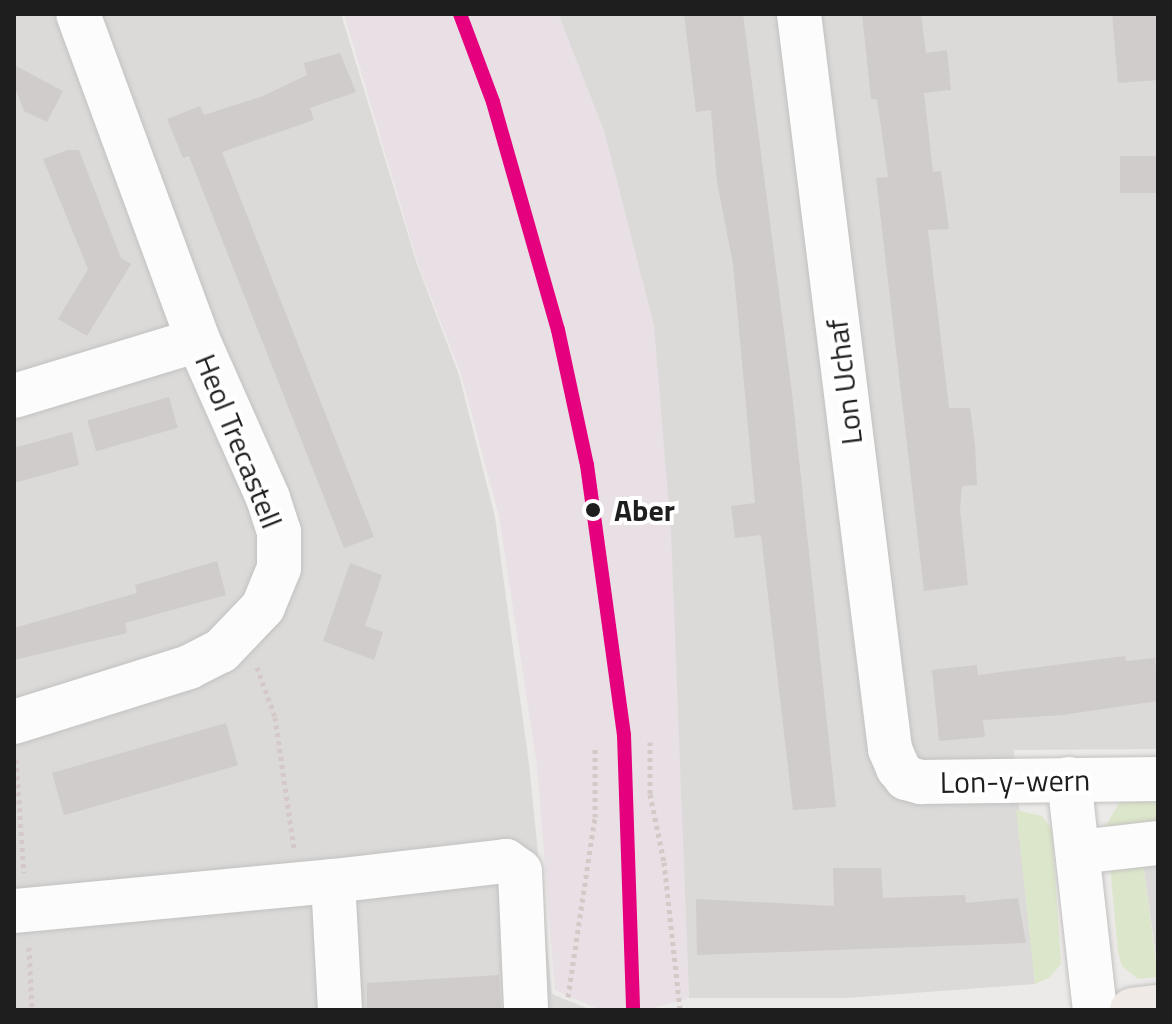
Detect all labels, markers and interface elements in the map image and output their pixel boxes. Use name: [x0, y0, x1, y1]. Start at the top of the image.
street label: Lon Uchaf: [818, 317, 870, 447]
street label: Heol Trecastell: [188, 349, 290, 533]
place label: Aber: [614, 492, 675, 528]
marker: Aber: [579, 496, 607, 524]
street label: Lon-y-wern: [940, 762, 1090, 800]

